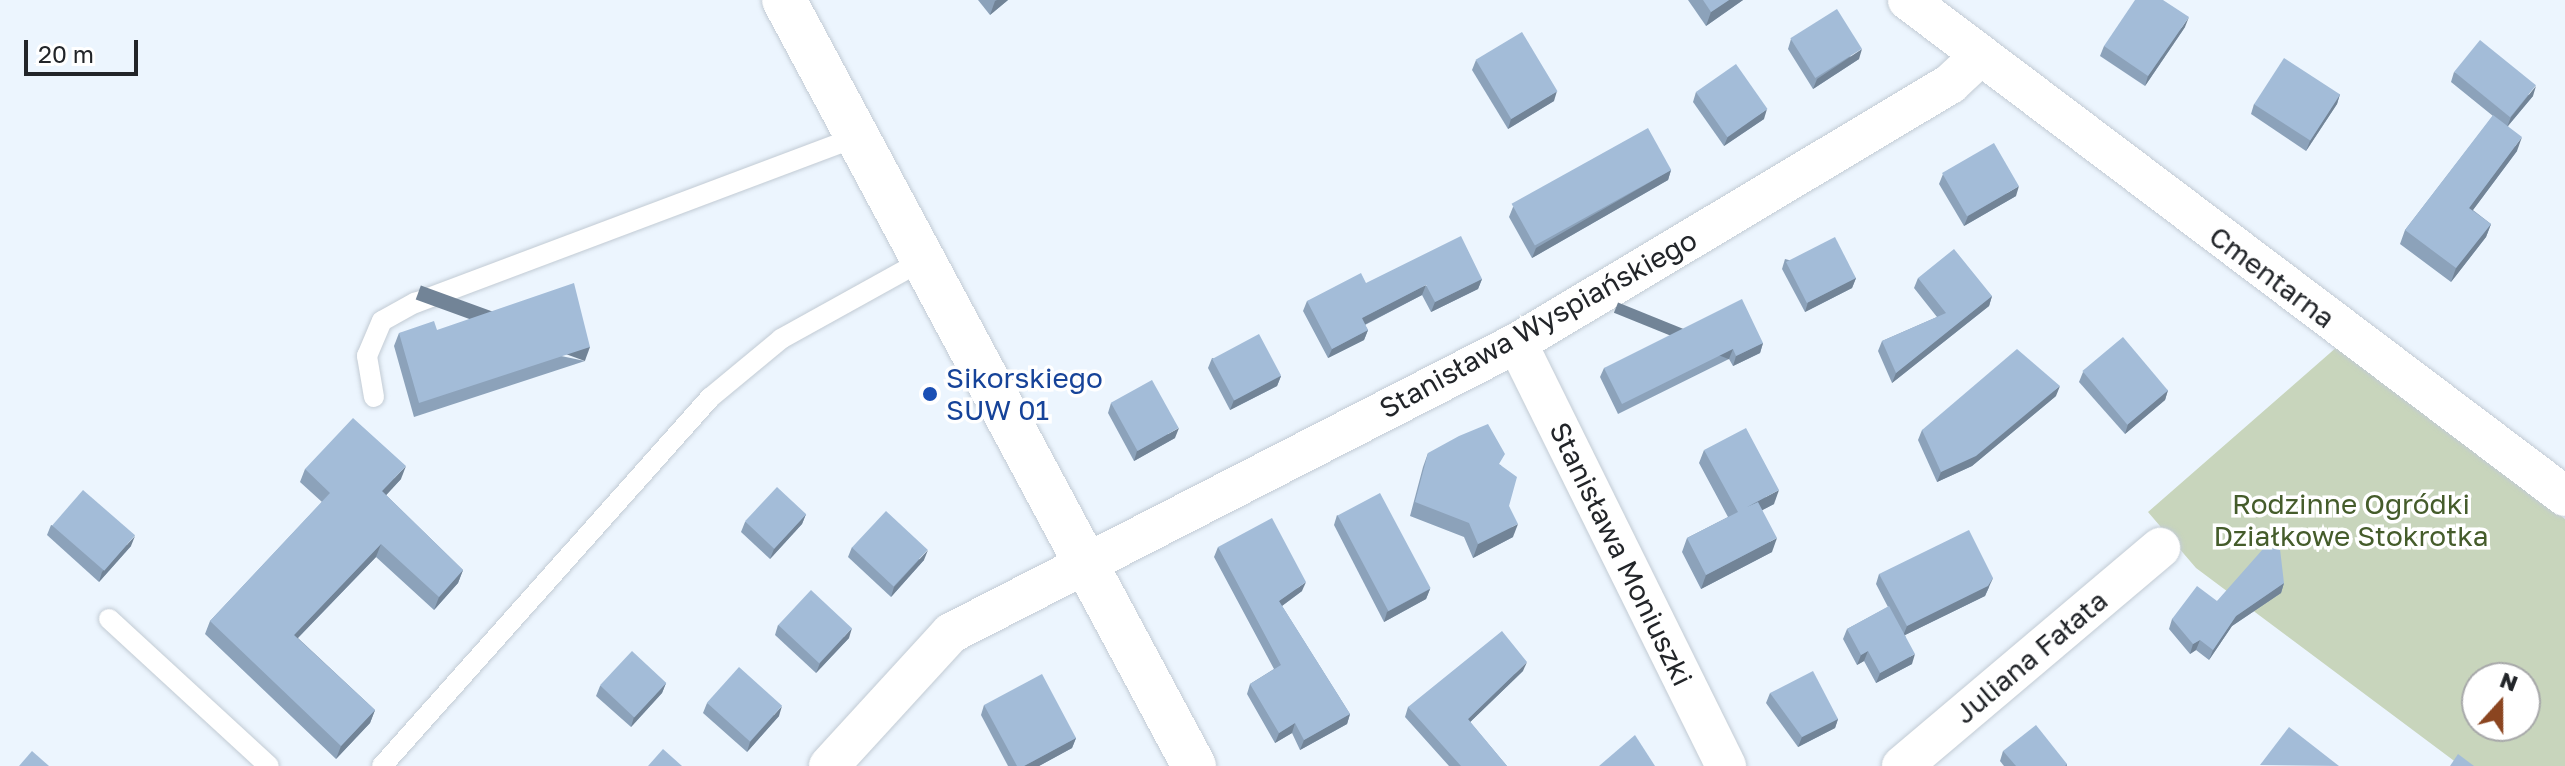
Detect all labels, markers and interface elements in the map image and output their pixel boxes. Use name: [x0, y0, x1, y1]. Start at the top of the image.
scale bar: [28, 24, 142, 74]
text: 20 m: [38, 39, 94, 68]
street label: Cmentarna: [2203, 219, 2341, 335]
street label: Stanisława Wyspiańskiego: [1374, 223, 1702, 425]
place label: Sikorskiego SUW 01: [946, 361, 1103, 427]
marker: Sikorskiego SUW 01: [921, 385, 939, 403]
street label: Stanisława Moniuszki: [1543, 417, 1699, 691]
park label: Rodzinne Ogródki Działkowe Stokrotka: [2213, 487, 2489, 553]
street label: Juliana Fałata: [1948, 583, 2114, 731]
north arrow: [2461, 662, 2541, 742]
text: N: [2496, 665, 2522, 697]

